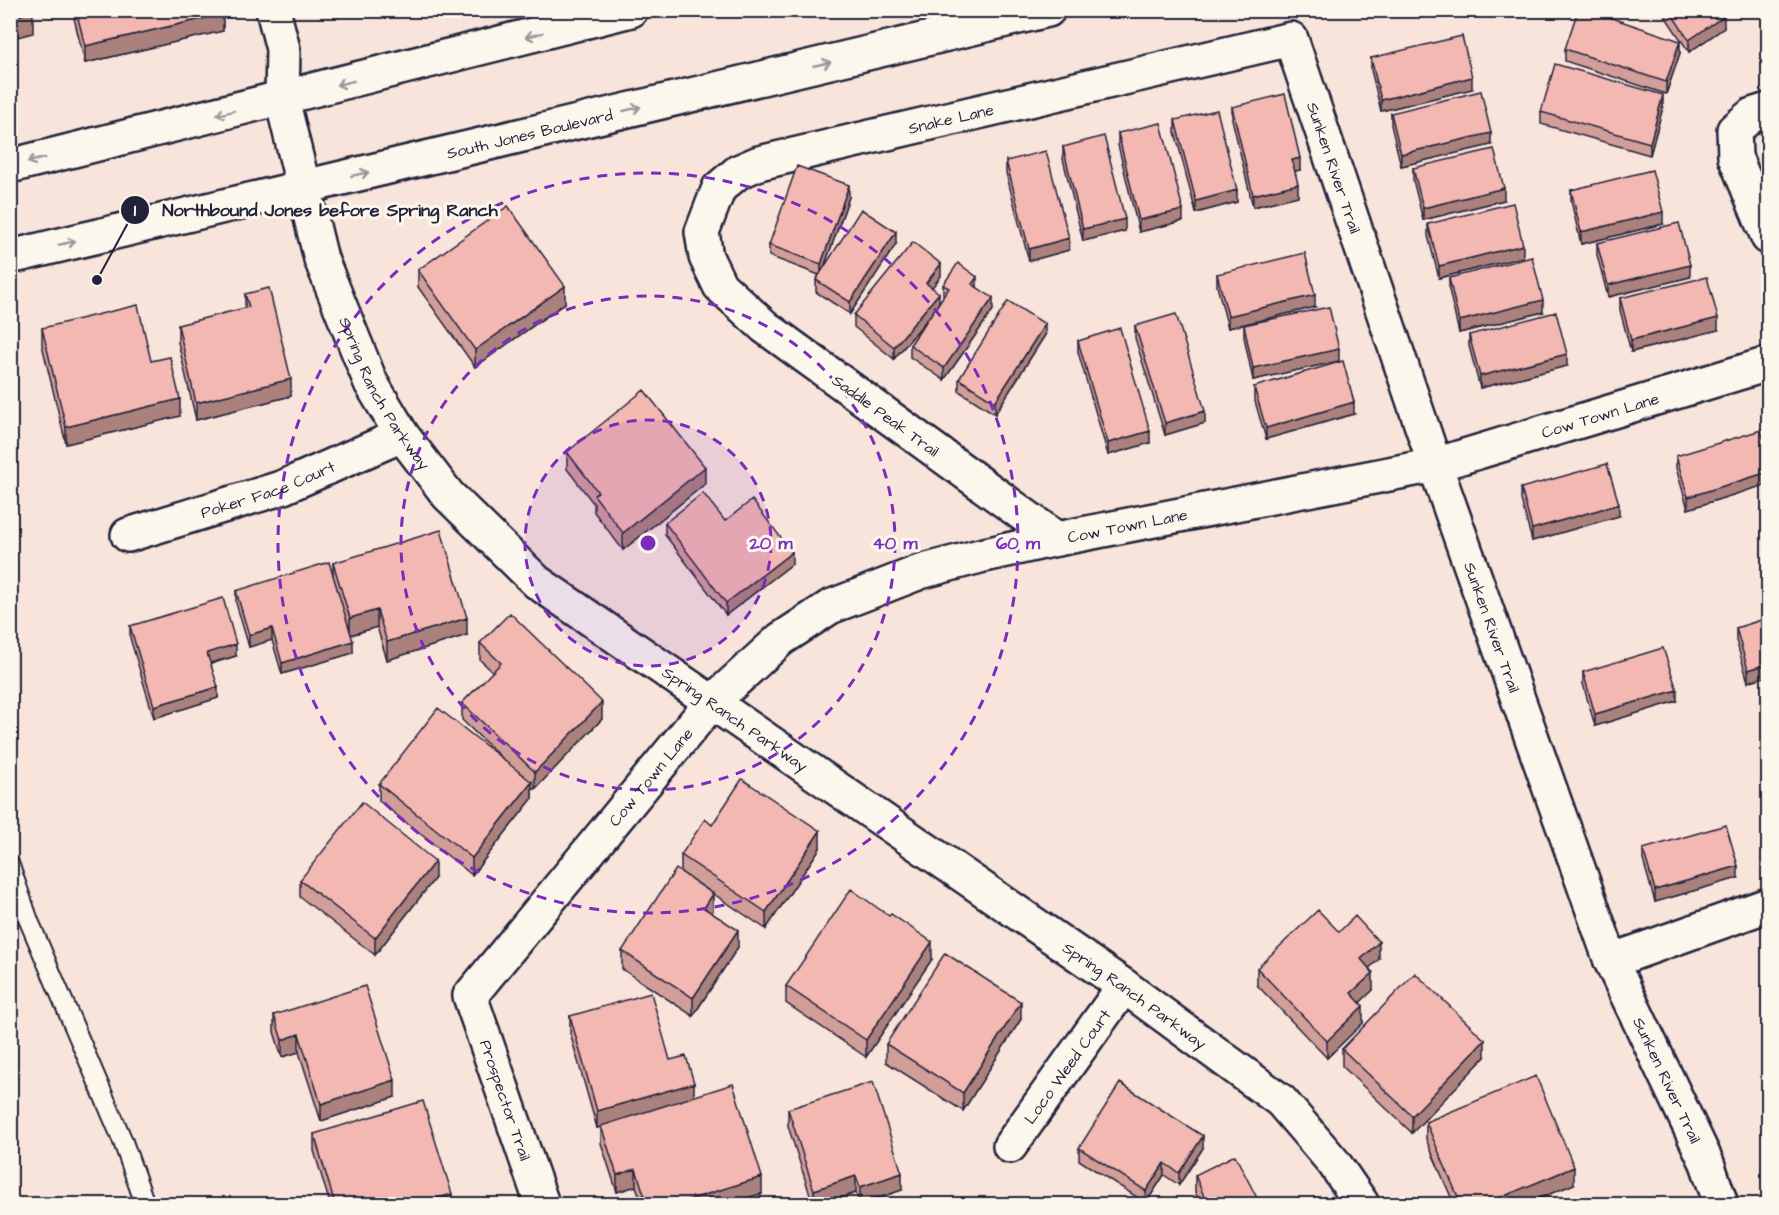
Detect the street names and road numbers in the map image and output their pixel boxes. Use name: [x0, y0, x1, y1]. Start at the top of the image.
street label: Snake Lane: [906, 99, 996, 140]
street label: Sunken River Trail: [1301, 99, 1366, 236]
street label: South Jones Boulevard: [445, 104, 615, 165]
street label: Spring Ranch Parkway: [333, 314, 435, 475]
street label: Saddle Peak Trail: [827, 369, 943, 462]
street label: Cow Town Lane: [1539, 388, 1662, 444]
street label: Poker Face Court: [198, 456, 339, 524]
street label: Cow Town Lane: [1066, 504, 1190, 549]
street label: Sunken River Trail: [1458, 559, 1525, 696]
street label: Spring Ranch Parkway: [658, 662, 812, 778]
street label: Cow Town Lane: [604, 723, 699, 831]
street label: Spring Ranch Parkway: [1058, 937, 1211, 1056]
street label: Loco Weed Court: [1019, 1004, 1117, 1129]
street label: Sunken River Trail: [1627, 1014, 1706, 1147]
street label: Prospector Trail: [474, 1037, 536, 1164]

